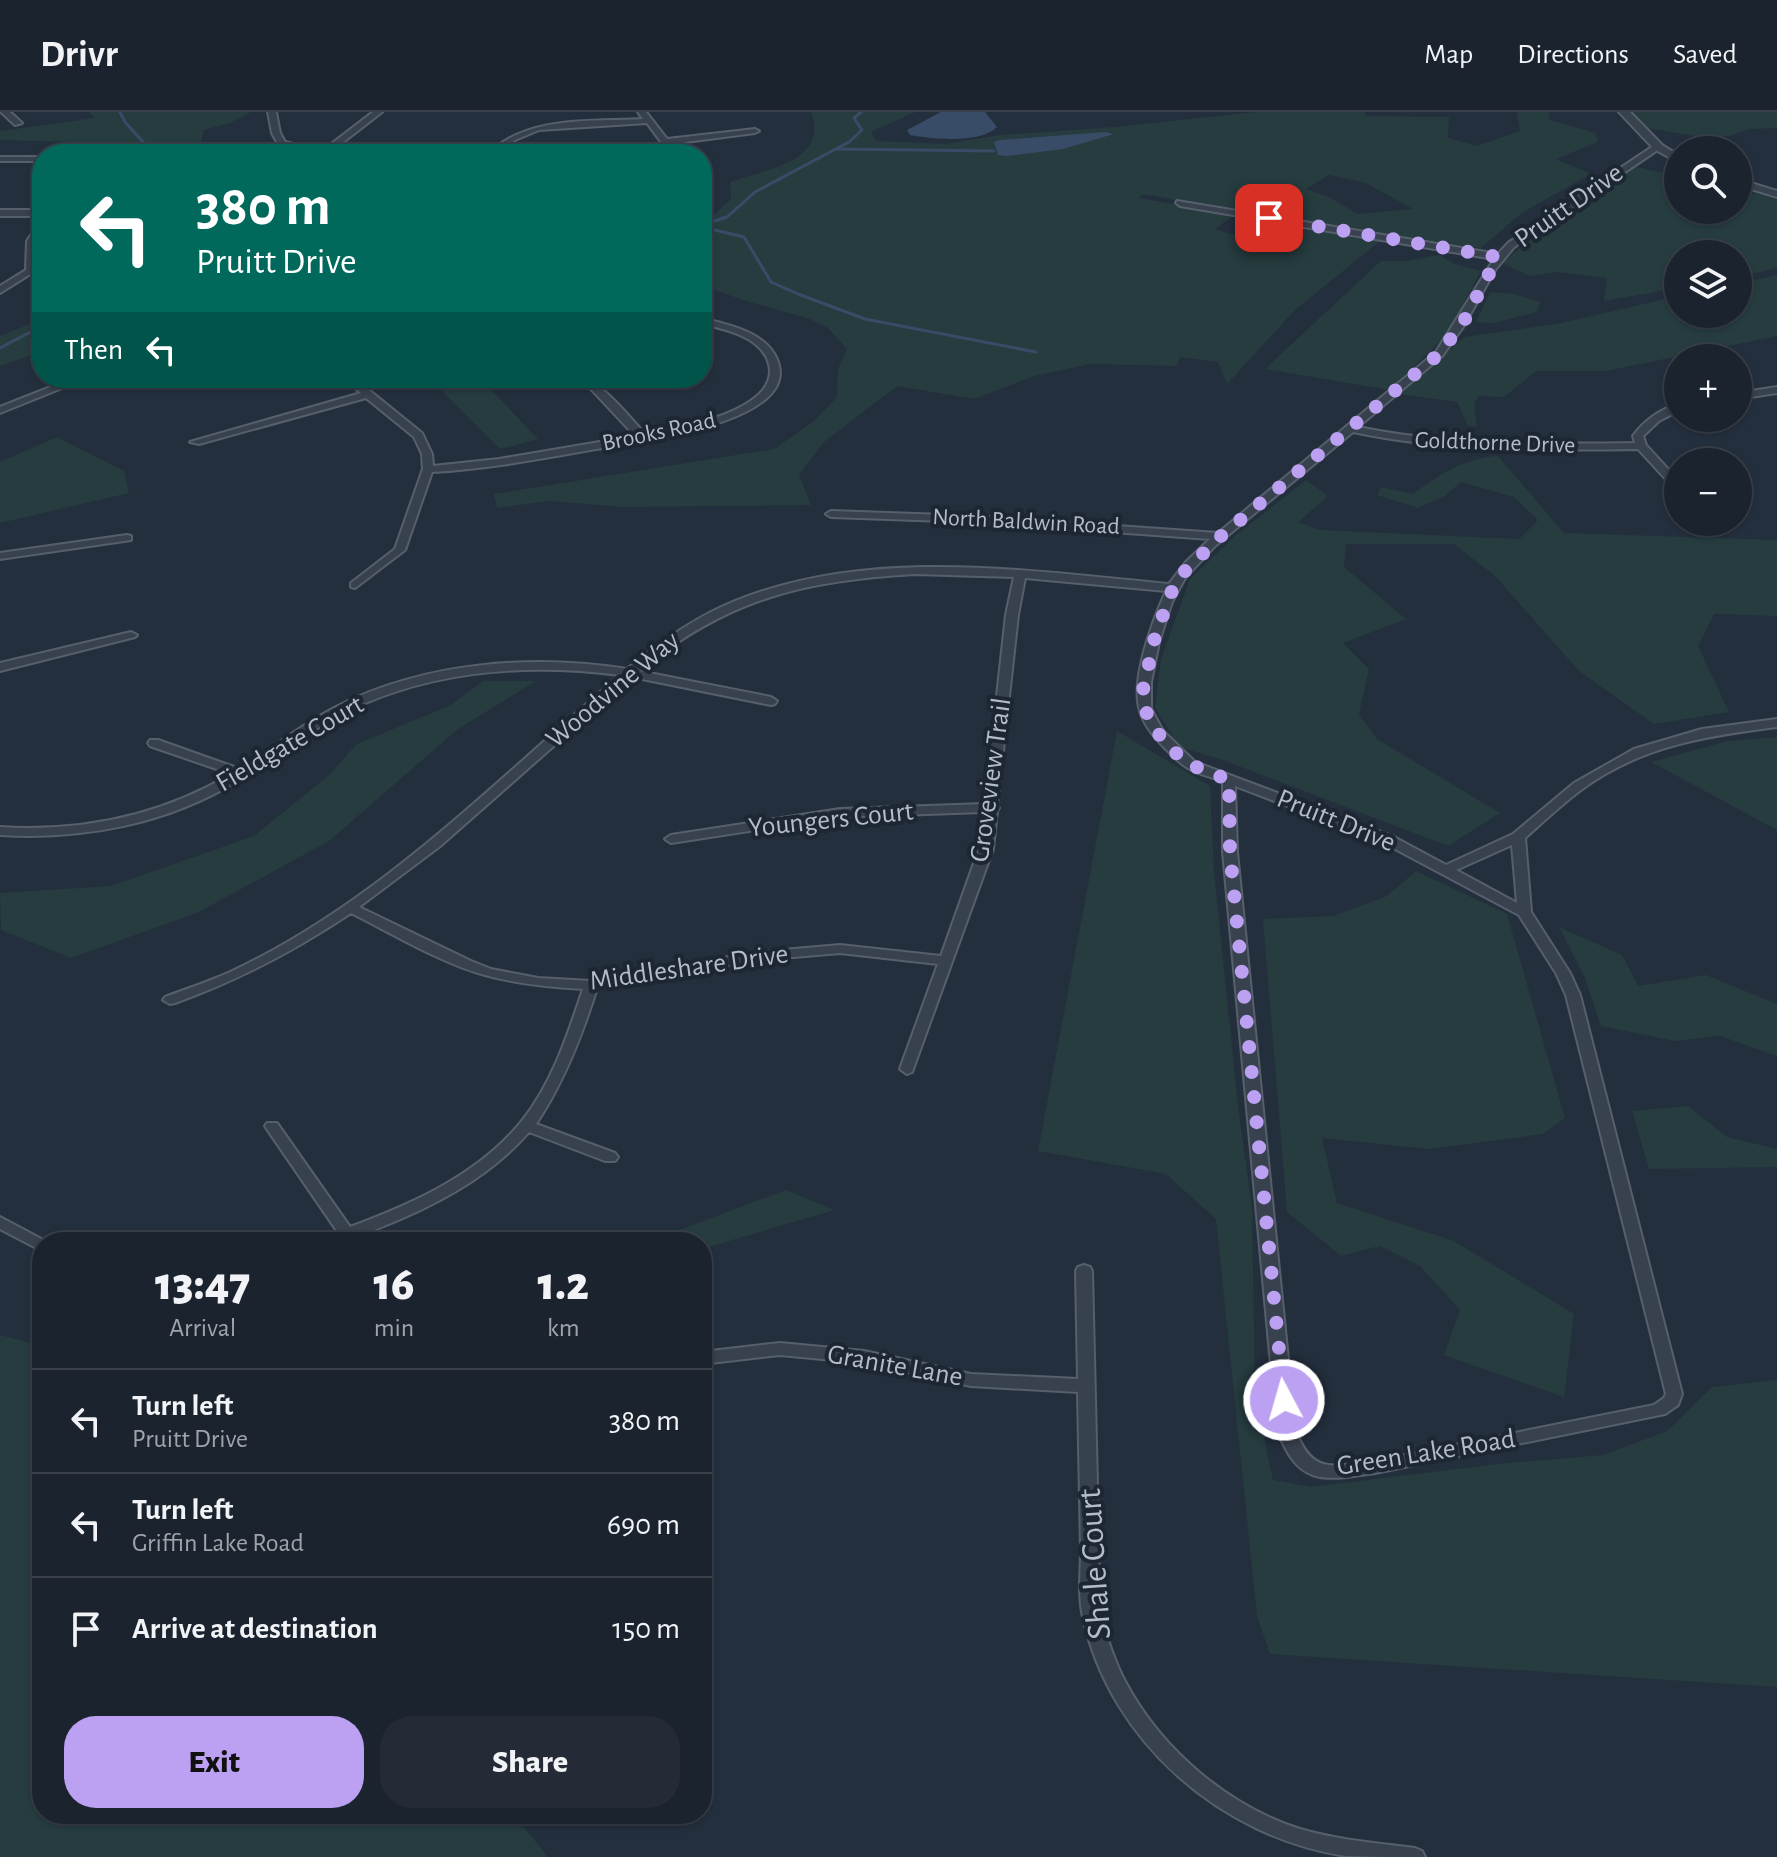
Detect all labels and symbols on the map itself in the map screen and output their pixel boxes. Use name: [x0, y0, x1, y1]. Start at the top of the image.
street label: Pruitt Drive: [1510, 159, 1628, 253]
pin: [1235, 184, 1303, 252]
street label: Brooks Road: [600, 408, 718, 456]
street label: Goldthorne Drive: [1414, 428, 1576, 458]
street label: North Baldwin Road: [932, 505, 1120, 539]
street label: Woodvine Way: [541, 626, 685, 754]
street label: Fieldgate Court: [211, 691, 369, 797]
street label: Groveview Trail: [966, 696, 1016, 864]
street label: Pruitt Drive: [1273, 785, 1399, 857]
street label: Youngers Court: [747, 797, 915, 843]
street label: Middleshare Drive: [588, 940, 790, 996]
street label: Granite Lane: [825, 1340, 965, 1392]
position arrow: [1242, 1358, 1326, 1442]
street label: Green Lake Road: [1335, 1425, 1517, 1481]
street label: Shale Court: [1073, 1487, 1117, 1641]

